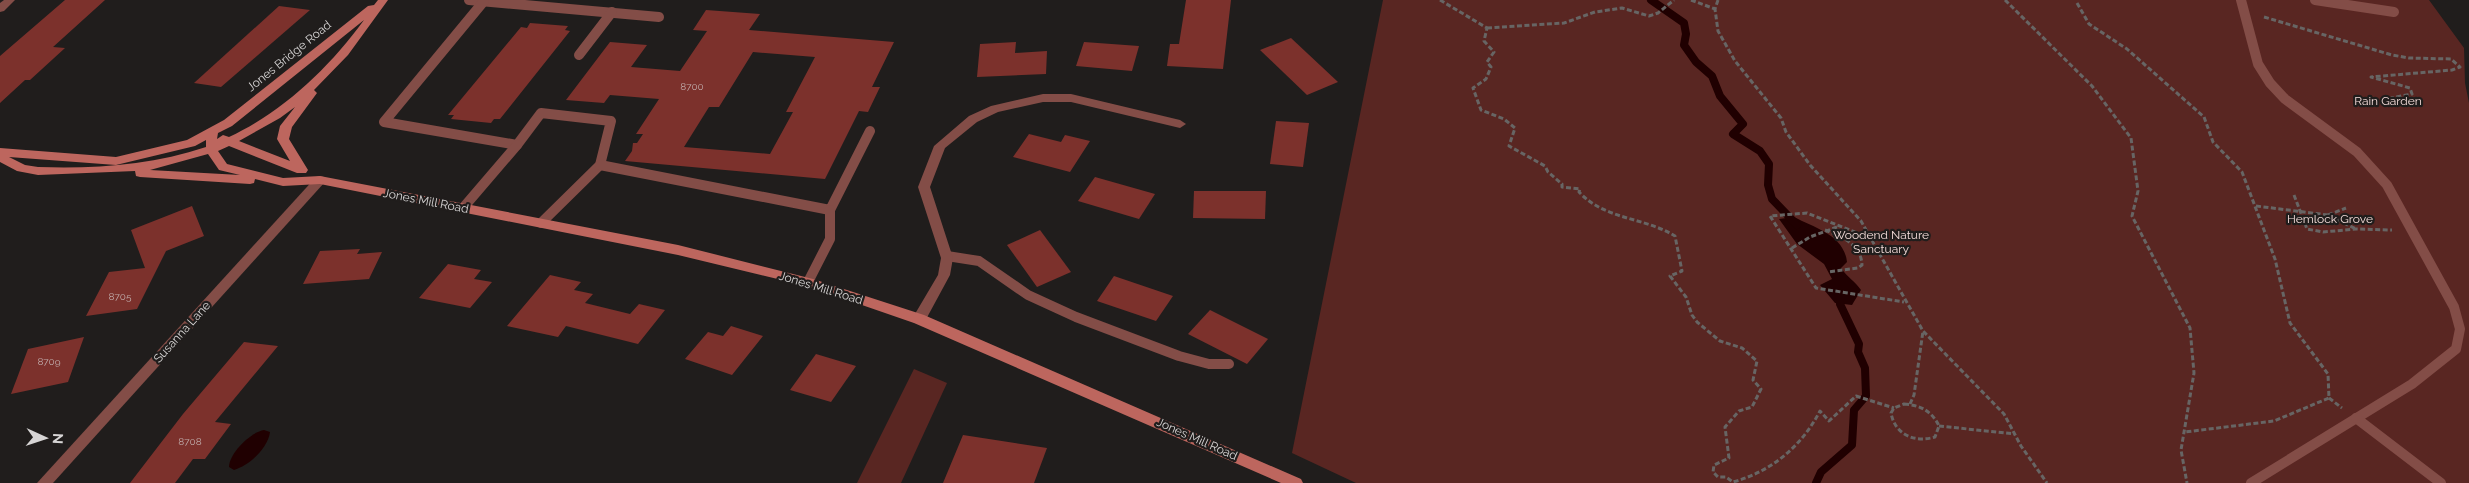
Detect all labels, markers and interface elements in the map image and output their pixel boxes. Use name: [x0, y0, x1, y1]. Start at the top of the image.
street label: Jones Bridge Road: [244, 18, 334, 94]
house number: 8700: [680, 81, 704, 92]
park label: Rain Garden: [2354, 94, 2422, 108]
street label: Jones Mill Road: [382, 186, 470, 216]
park label: Hemlock Grove: [2287, 212, 2373, 226]
park label: Woodend Nature Sanctuary: [1833, 228, 1929, 256]
street label: Jones Mill Road: [777, 269, 865, 307]
house number: 8705: [109, 291, 132, 302]
street label: Susanna Lane: [151, 298, 213, 366]
house number: 8709: [37, 356, 61, 367]
north arrow: [20, 413, 70, 463]
street label: Jones Mill Road: [1154, 415, 1240, 463]
text: N: [50, 433, 66, 444]
house number: 8708: [178, 436, 202, 447]

